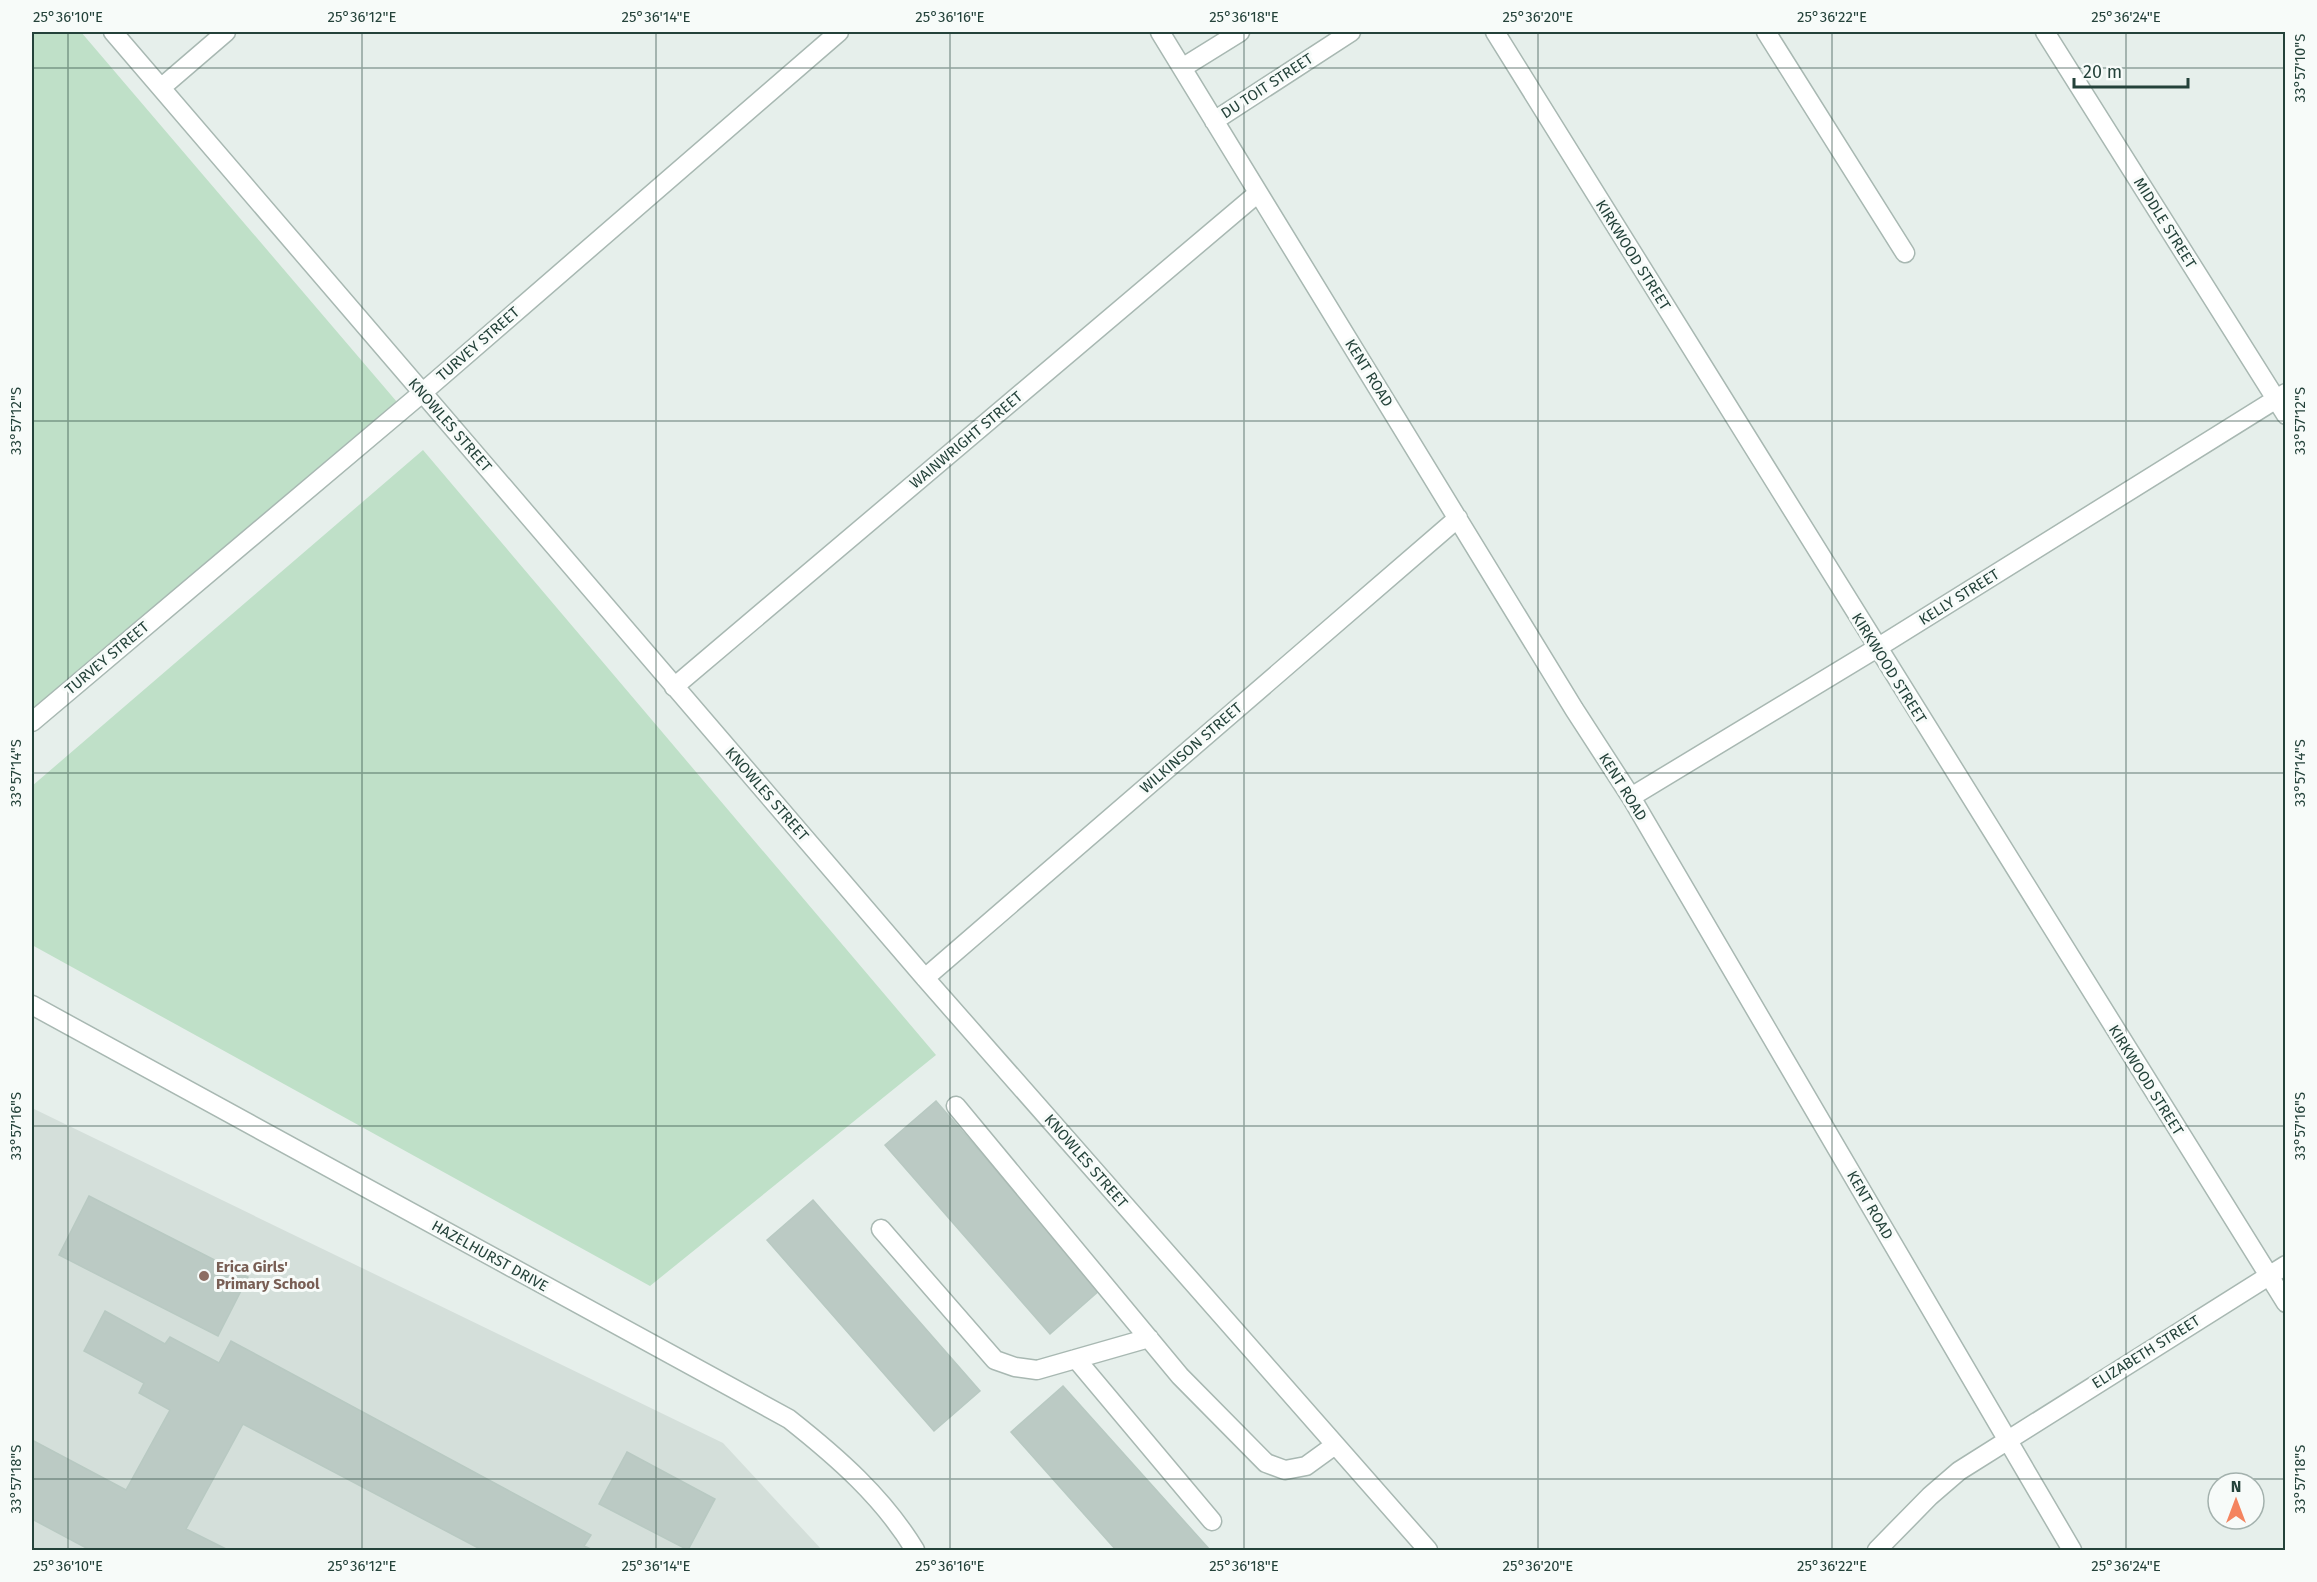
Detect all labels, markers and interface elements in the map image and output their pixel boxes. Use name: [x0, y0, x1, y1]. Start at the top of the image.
text: 25°36'10"E: [33, 8, 103, 26]
text: 25°36'12"E: [327, 8, 397, 26]
text: 25°36'14"E: [622, 8, 690, 26]
text: 25°36'16"E: [915, 8, 985, 26]
text: 25°36'18"E: [1209, 8, 1279, 26]
text: 25°36'20"E: [1503, 8, 1573, 26]
text: 25°36'22"E: [1797, 8, 1867, 26]
text: 25°36'24"E: [2091, 8, 2161, 26]
text: 33°57'10"S: [2291, 34, 2309, 102]
street label: DU TOIT STREET: [1218, 50, 1316, 122]
scale bar: [2074, 51, 2188, 89]
text: 20 m: [2083, 61, 2122, 83]
street label: MIDDLE STREET: [2130, 174, 2200, 272]
street label: KIRKWOOD STREET: [1592, 197, 1674, 314]
street label: TURVEY STREET: [433, 303, 523, 385]
street label: KENT ROAD: [1341, 336, 1397, 410]
street label: KNOWLES STREET: [405, 375, 496, 476]
text: 33°57'12"S: [7, 387, 25, 455]
street label: WAINWRIGHT STREET: [906, 387, 1026, 492]
text: 33°57'12"S: [2291, 387, 2309, 455]
street label: KELLY STREET: [1916, 565, 2003, 629]
street label: KIRKWOOD STREET: [1848, 610, 1930, 727]
street label: TURVEY STREET: [62, 618, 153, 698]
street label: WILKINSON STREET: [1136, 699, 1246, 797]
text: 33°57'14"S: [7, 739, 25, 807]
text: 33°57'14"S: [2291, 739, 2309, 807]
street label: KNOWLES STREET: [722, 744, 813, 845]
street label: KENT ROAD: [1595, 750, 1651, 824]
street label: KIRKWOOD STREET: [2105, 1022, 2187, 1139]
text: 33°57'16"S: [7, 1092, 25, 1160]
text: 33°57'16"S: [2291, 1092, 2309, 1160]
street label: KNOWLES STREET: [1041, 1111, 1132, 1212]
street label: KENT ROAD: [1843, 1167, 1897, 1243]
street label: HAZELHURST DRIVE: [429, 1217, 551, 1295]
place label: Erica Girls' Primary School: [216, 1258, 320, 1293]
marker: Erica Girls' Primary School: [197, 1269, 211, 1283]
street label: ELIZABETH STREET: [2089, 1311, 2204, 1392]
text: 33°57'18"S: [7, 1445, 25, 1513]
text: 33°57'18"S: [2291, 1445, 2309, 1513]
north arrow: [2206, 1471, 2266, 1531]
text: N: [2231, 1477, 2241, 1496]
text: 25°36'10"E: [33, 1557, 103, 1575]
text: 25°36'12"E: [327, 1557, 397, 1575]
text: 25°36'14"E: [622, 1557, 690, 1575]
text: 25°36'16"E: [915, 1557, 985, 1575]
text: 25°36'18"E: [1209, 1557, 1279, 1575]
text: 25°36'20"E: [1503, 1557, 1573, 1575]
text: 25°36'22"E: [1797, 1557, 1867, 1575]
text: 25°36'24"E: [2091, 1557, 2161, 1575]

